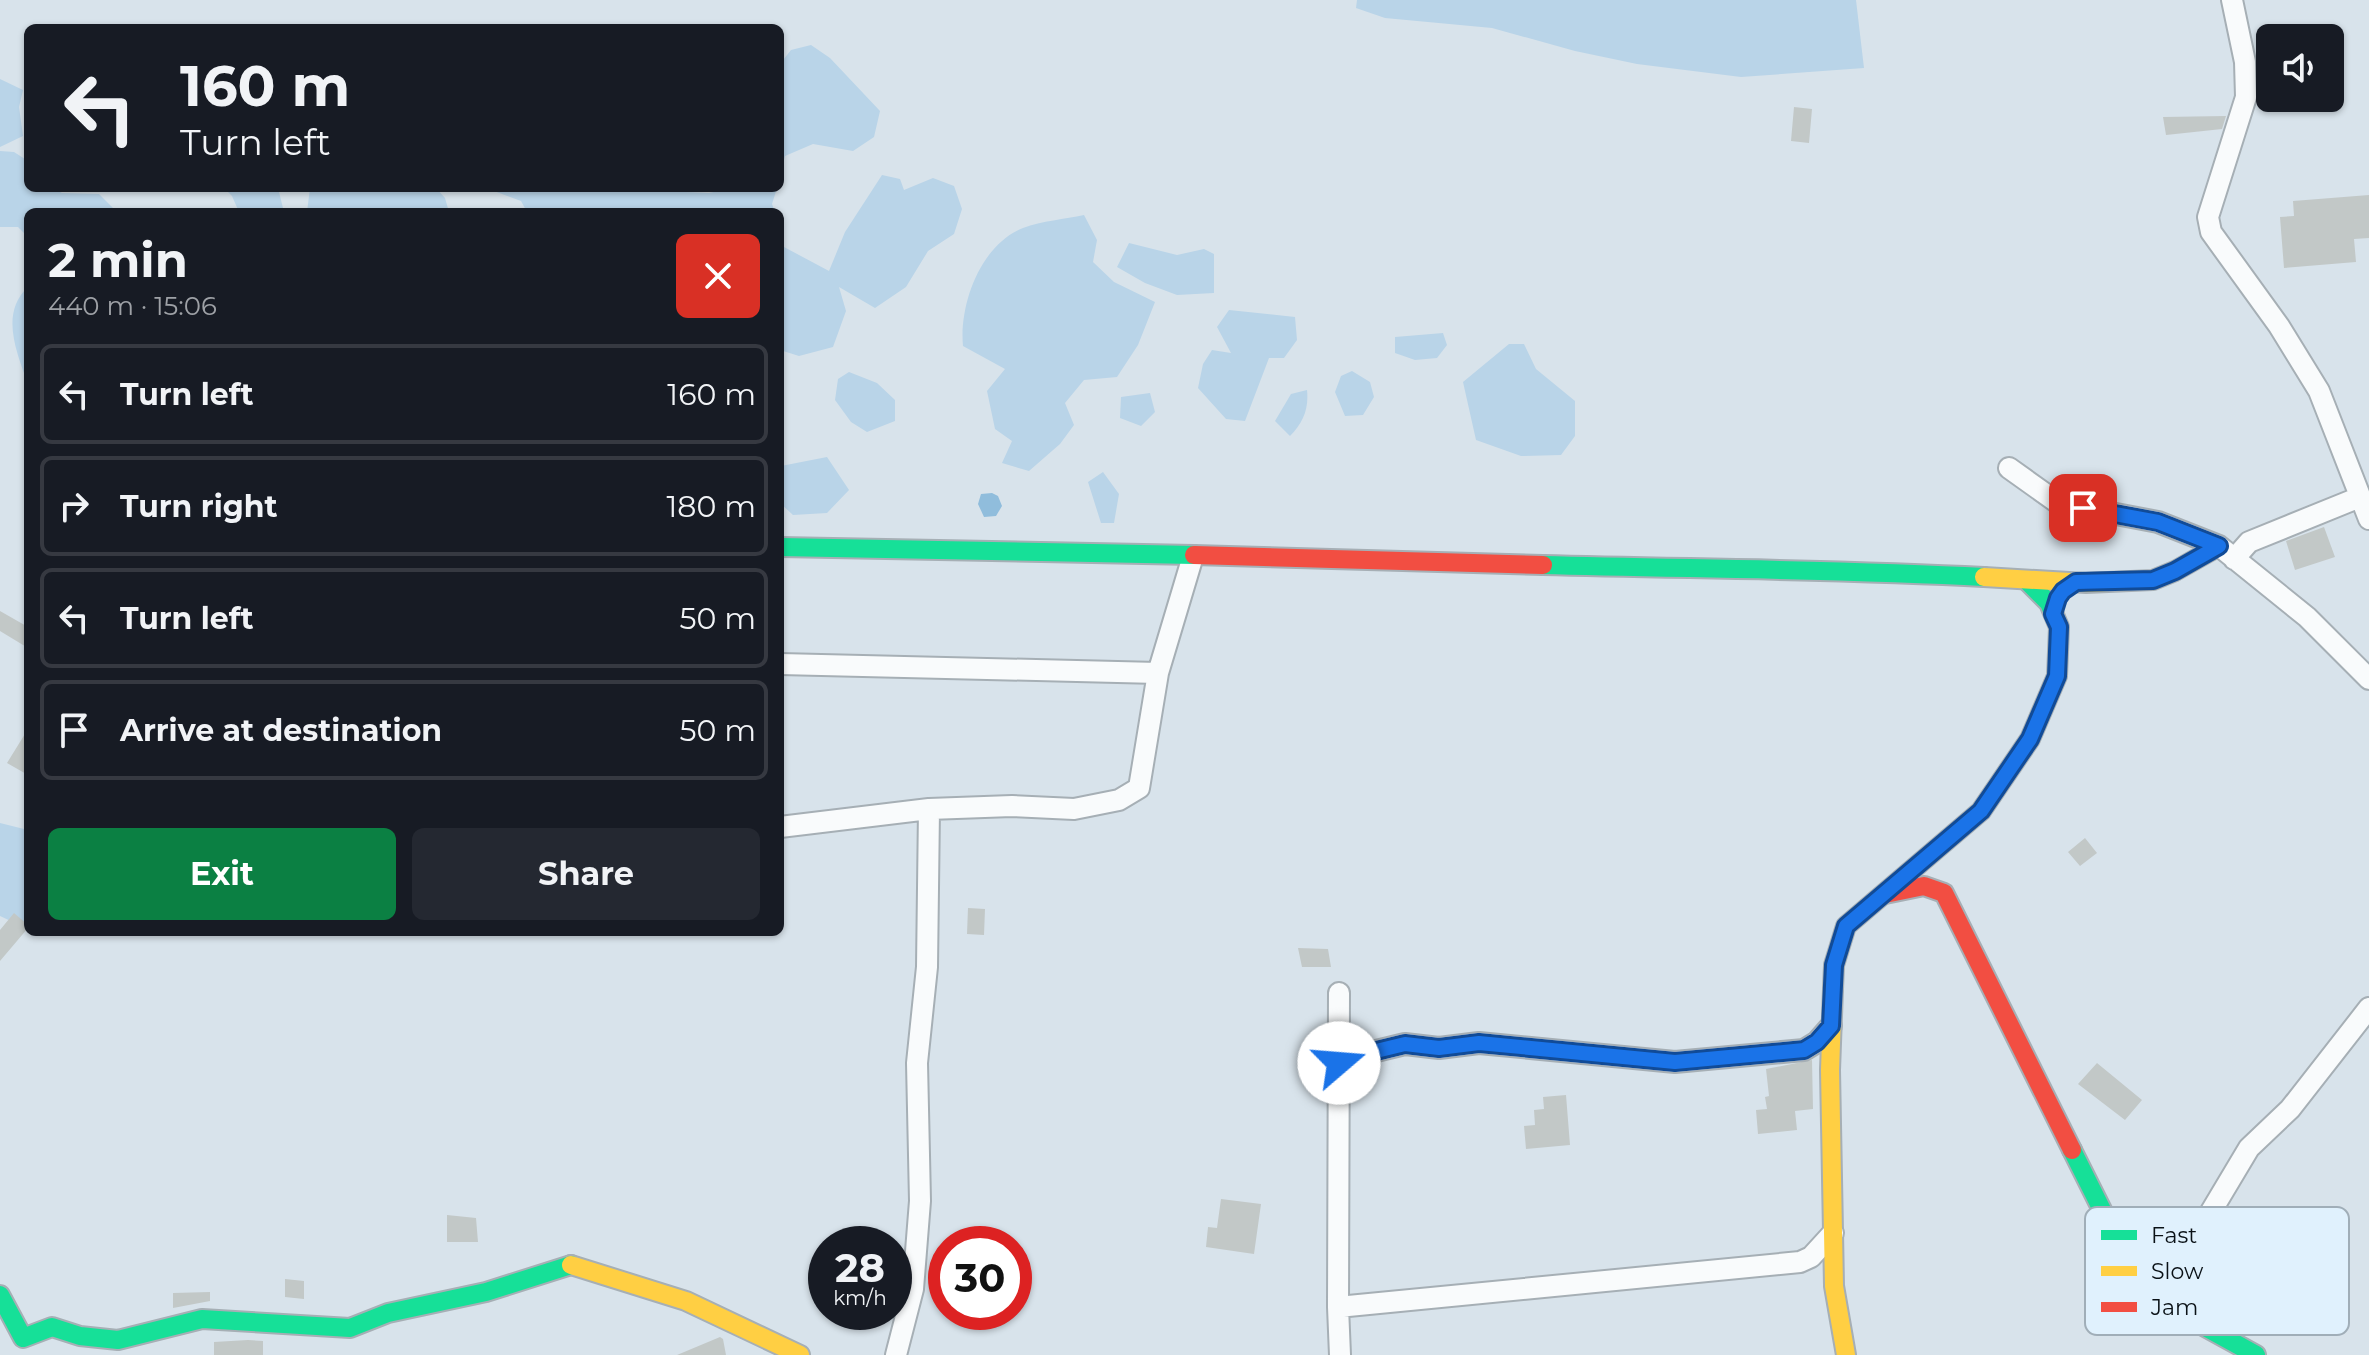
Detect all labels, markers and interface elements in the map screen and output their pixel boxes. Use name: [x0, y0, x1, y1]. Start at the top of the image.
map controls: [2256, 24, 2344, 112]
button: sound: [2256, 24, 2344, 112]
text: 160 m: [180, 52, 350, 120]
icon: left: [48, 56, 152, 160]
text: Turn left: [180, 120, 331, 164]
text: 2 min: [48, 231, 188, 289]
button: close: [676, 234, 760, 318]
text: 440 m · 15:06: [48, 290, 217, 322]
icon: left: [52, 372, 96, 416]
text: Turn left: [120, 376, 253, 413]
text: 160 m: [667, 376, 756, 413]
pin: [2049, 474, 2117, 542]
icon: right: [52, 484, 96, 528]
icon: arrive: [2061, 486, 2105, 530]
text: Turn right: [120, 488, 277, 525]
text: 180 m: [666, 488, 756, 525]
icon: left: [52, 596, 96, 640]
text: Turn left: [120, 600, 253, 637]
text: 50 m: [679, 600, 756, 637]
icon: arrive: [52, 708, 96, 752]
text: Arrive at destination: [120, 712, 442, 749]
text: 50 m: [679, 712, 756, 749]
button: Exit: [48, 828, 396, 920]
button: Share: [412, 828, 760, 920]
position arrow: [1297, 1021, 1381, 1105]
legend: [2085, 1207, 2349, 1335]
text: Fast: [2151, 1222, 2197, 1249]
speed limit sign: 30: [928, 1226, 1032, 1330]
text: 28: [835, 1243, 885, 1292]
text: Slow: [2151, 1258, 2204, 1285]
text: km/h: [833, 1286, 887, 1310]
text: Jam: [2150, 1294, 2198, 1321]

